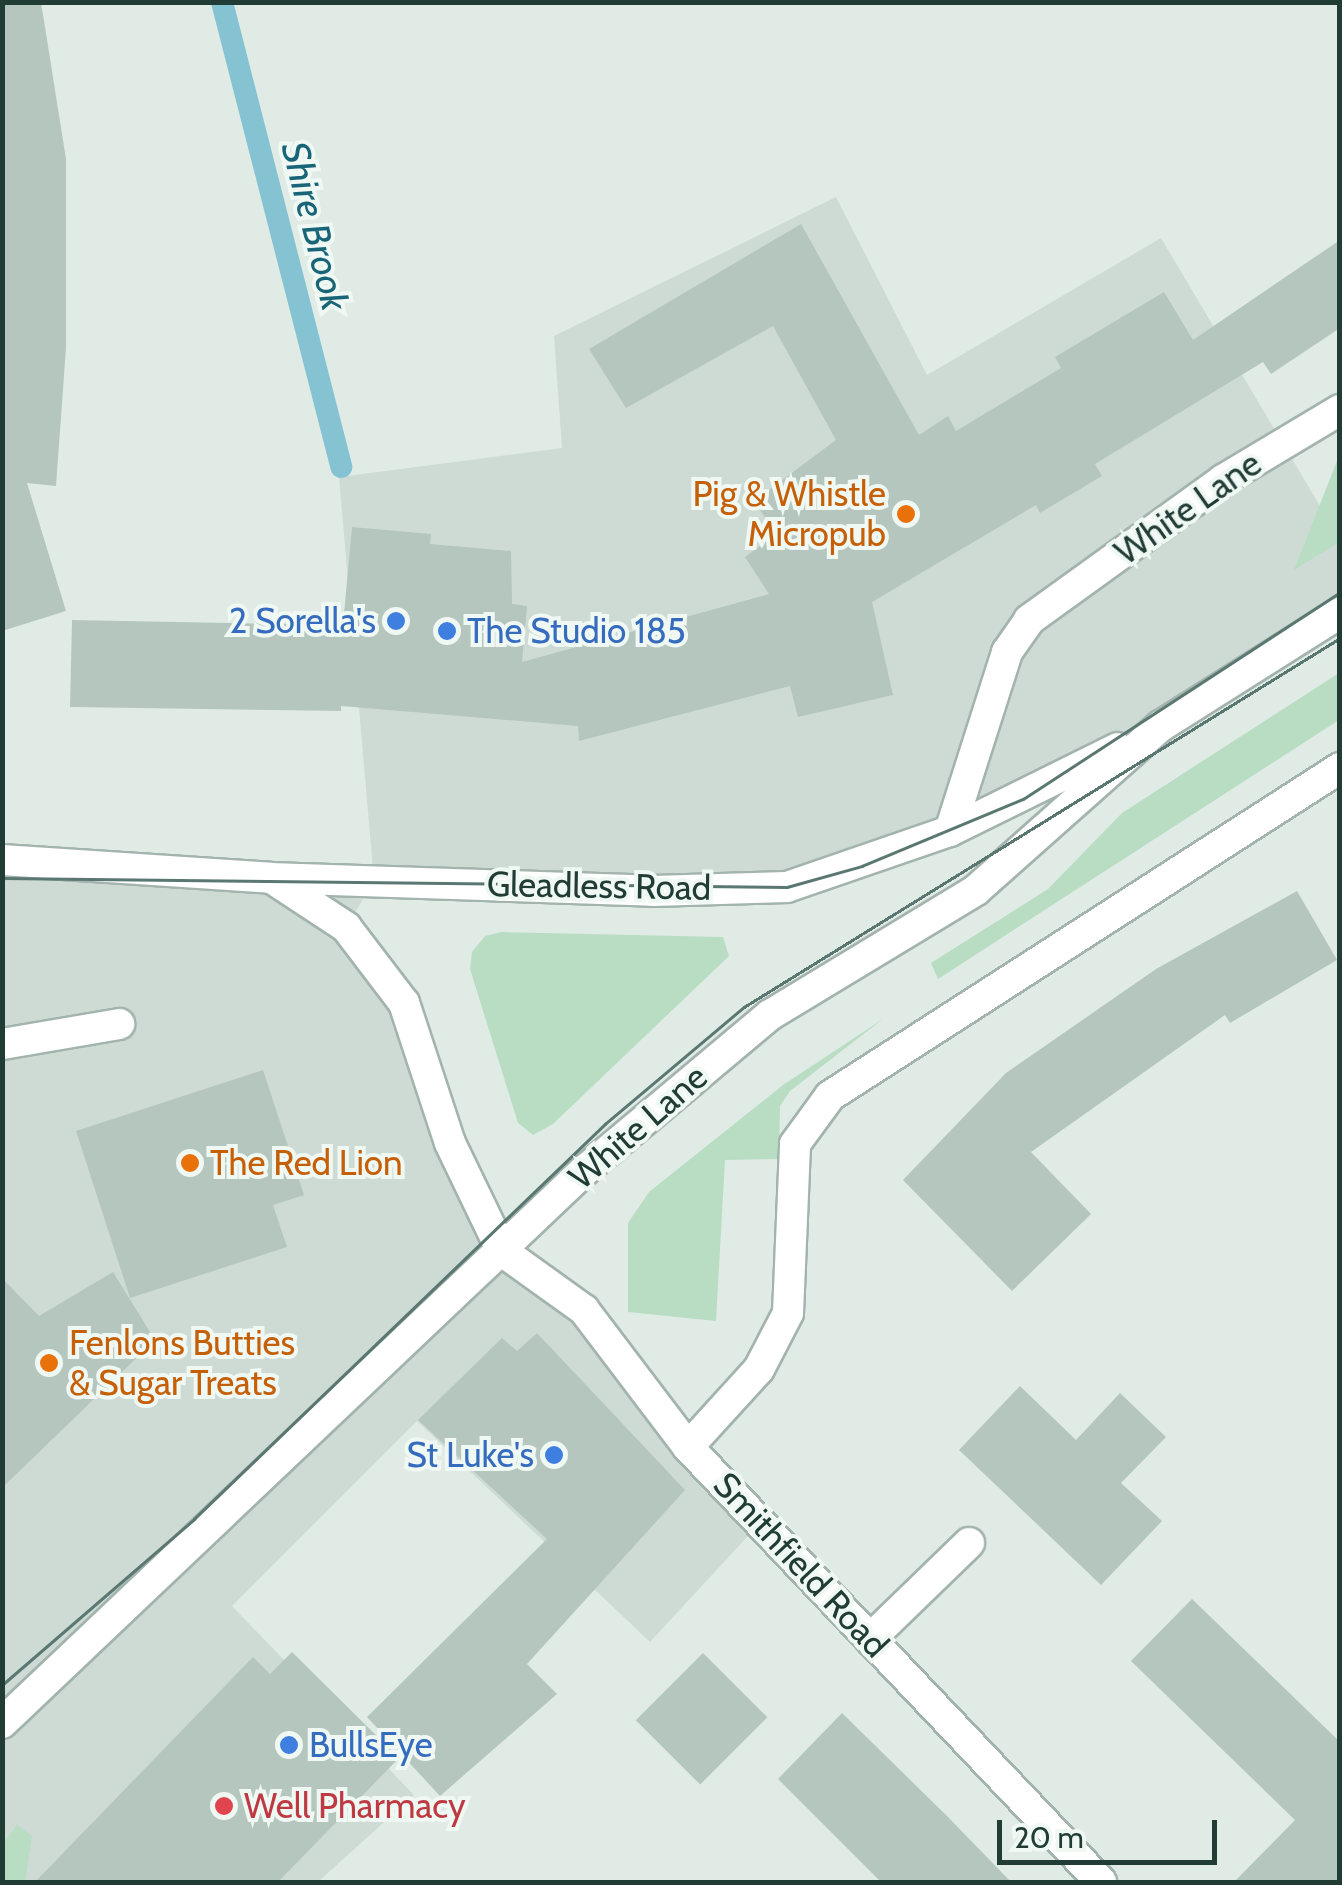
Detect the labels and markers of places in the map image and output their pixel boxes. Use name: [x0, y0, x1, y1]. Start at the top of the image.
place label: Pig & Whistle Micropub: [692, 473, 886, 555]
marker: Pig & Whistle Micropub: [895, 503, 917, 525]
place label: 2 Sorella's: [229, 600, 376, 642]
marker: 2 Sorella's: [385, 610, 407, 632]
place label: The Studio 185: [467, 610, 686, 652]
marker: The Studio 185: [436, 620, 458, 642]
place label: The Red Lion: [210, 1142, 403, 1184]
marker: The Red Lion: [179, 1152, 201, 1174]
place label: Fenlons Butties & Sugar Treats: [69, 1322, 295, 1404]
marker: Fenlons Butties & Sugar Treats: [38, 1352, 60, 1374]
place label: St Luke's: [406, 1434, 534, 1476]
marker: St Luke's: [543, 1444, 565, 1466]
place label: BullsEye: [309, 1724, 433, 1766]
marker: BullsEye: [278, 1734, 300, 1756]
place label: Well Pharmacy: [244, 1785, 466, 1827]
marker: Well Pharmacy: [213, 1795, 235, 1817]

